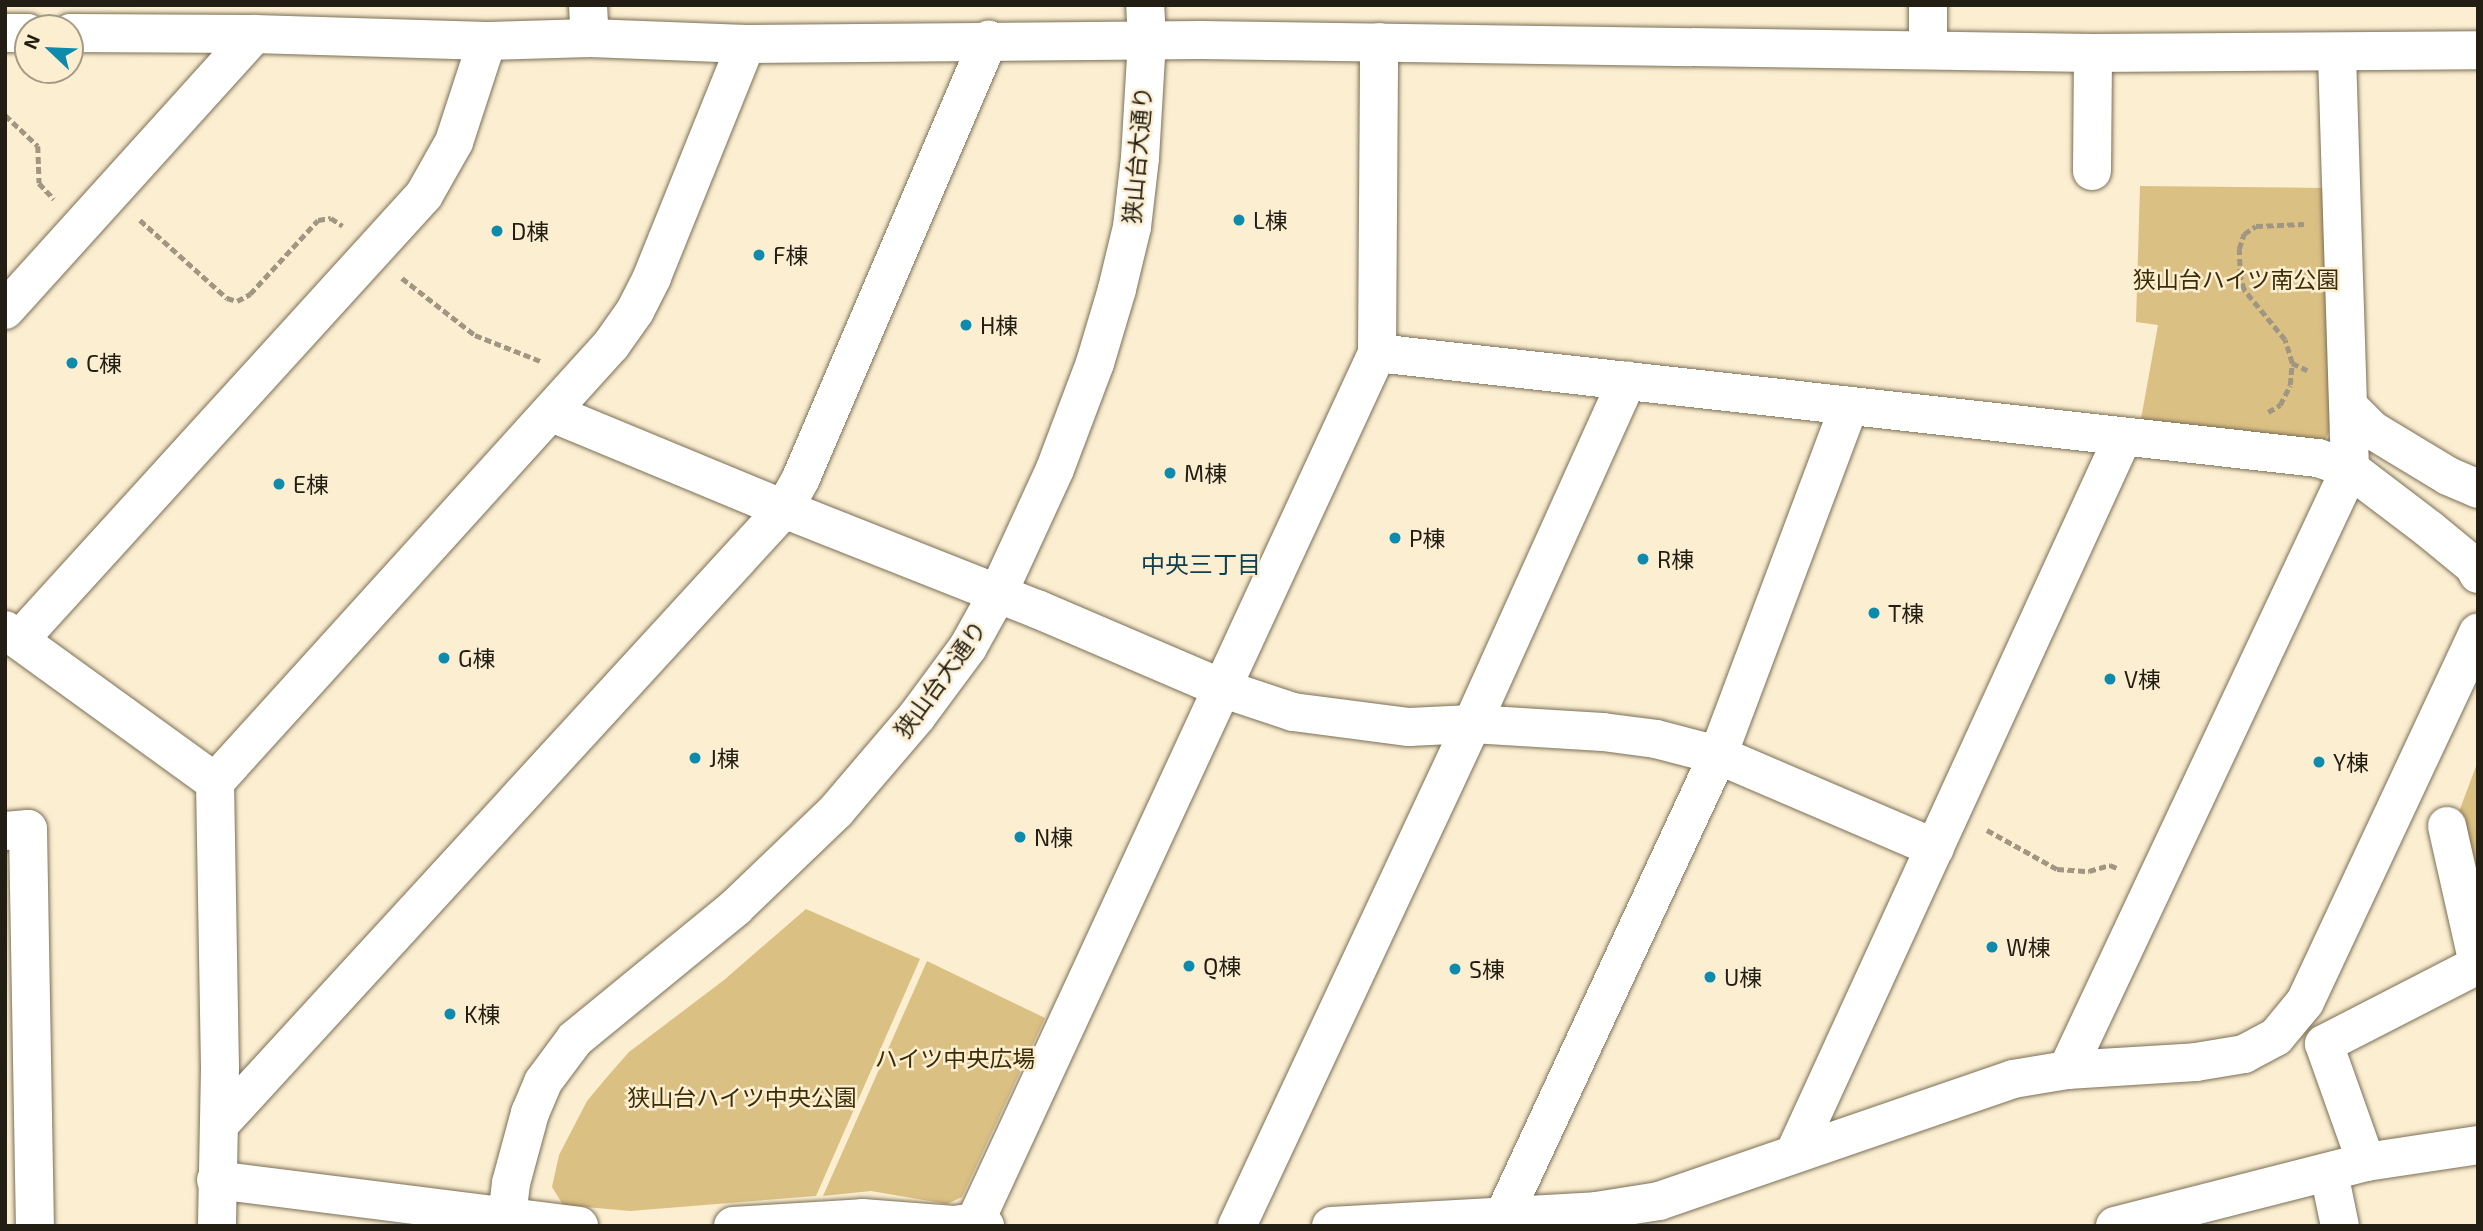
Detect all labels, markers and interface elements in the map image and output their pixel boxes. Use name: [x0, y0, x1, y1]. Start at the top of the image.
north arrow: [14, 14, 84, 84]
text: N: [18, 31, 44, 52]
street label: 狭山台大通り: [1117, 85, 1157, 225]
place label: L棟: [1253, 206, 1288, 234]
marker: L棟: [1231, 212, 1247, 228]
place label: D棟: [511, 217, 549, 245]
marker: D棟: [489, 223, 505, 239]
place label: F棟: [773, 241, 808, 269]
marker: F棟: [751, 247, 767, 263]
park label: 狭山台ハイツ南公園: [2133, 265, 2339, 293]
place label: H棟: [980, 311, 1018, 339]
marker: H棟: [958, 317, 974, 333]
place label: C棟: [86, 349, 122, 377]
marker: C棟: [64, 355, 80, 371]
place label: M棟: [1184, 459, 1227, 487]
marker: M棟: [1162, 465, 1178, 481]
place label: E棟: [293, 470, 329, 498]
marker: E棟: [271, 476, 287, 492]
place label: P棟: [1409, 524, 1446, 552]
marker: P棟: [1387, 530, 1403, 546]
place label: R棟: [1657, 545, 1694, 573]
district label: 中央三丁目: [1141, 550, 1261, 578]
marker: R棟: [1635, 551, 1651, 567]
place label: T棟: [1888, 599, 1924, 627]
marker: T棟: [1866, 605, 1882, 621]
street label: 狭山台大通り: [888, 615, 992, 743]
place label: G棟: [458, 644, 495, 672]
marker: G棟: [436, 650, 452, 666]
place label: V棟: [2124, 665, 2161, 693]
marker: V棟: [2102, 671, 2118, 687]
place label: J棟: [709, 744, 740, 772]
place label: Y棟: [2333, 748, 2369, 776]
marker: J棟: [687, 750, 703, 766]
marker: Y棟: [2311, 754, 2327, 770]
place label: N棟: [1034, 823, 1073, 851]
marker: N棟: [1012, 829, 1028, 845]
place label: W棟: [2006, 933, 2051, 961]
marker: W棟: [1984, 939, 2000, 955]
place label: Q棟: [1203, 952, 1241, 980]
place label: S棟: [1469, 955, 1505, 983]
marker: Q棟: [1181, 958, 1197, 974]
marker: S棟: [1447, 961, 1463, 977]
place label: U棟: [1724, 963, 1762, 991]
marker: U棟: [1702, 969, 1718, 985]
place label: K棟: [464, 1000, 501, 1028]
marker: K棟: [442, 1006, 458, 1022]
park label: ハイツ中央広場: [875, 1044, 1035, 1072]
park label: 狭山台ハイツ中央公園: [627, 1083, 857, 1111]

